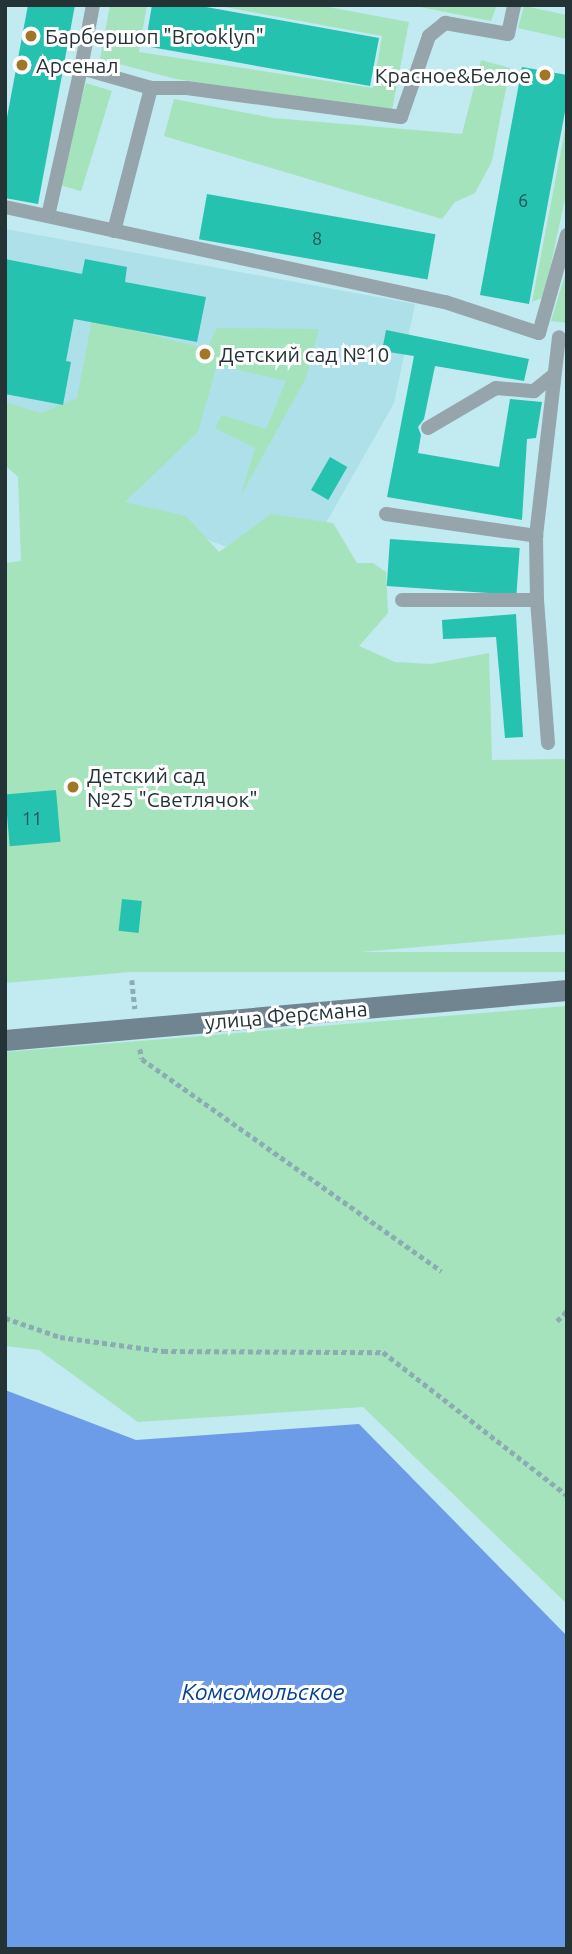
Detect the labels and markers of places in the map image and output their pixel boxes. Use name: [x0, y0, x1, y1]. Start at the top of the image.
place label: Барбершоп "Brоoklyn": [45, 23, 264, 49]
marker: Барбершоп "Brоoklyn": [23, 28, 39, 44]
place label: Арсенал: [36, 52, 119, 78]
marker: Арсенал: [14, 57, 30, 73]
place label: Красное&Белое: [375, 62, 531, 88]
marker: Красное&Белое: [537, 67, 553, 83]
place label: Детский сад №10: [219, 341, 389, 367]
marker: Детский сад №10: [197, 346, 213, 362]
place label: Детский сад №25 "Светлячок": [87, 762, 258, 812]
marker: Детский сад №25 "Светлячок": [65, 779, 81, 795]

